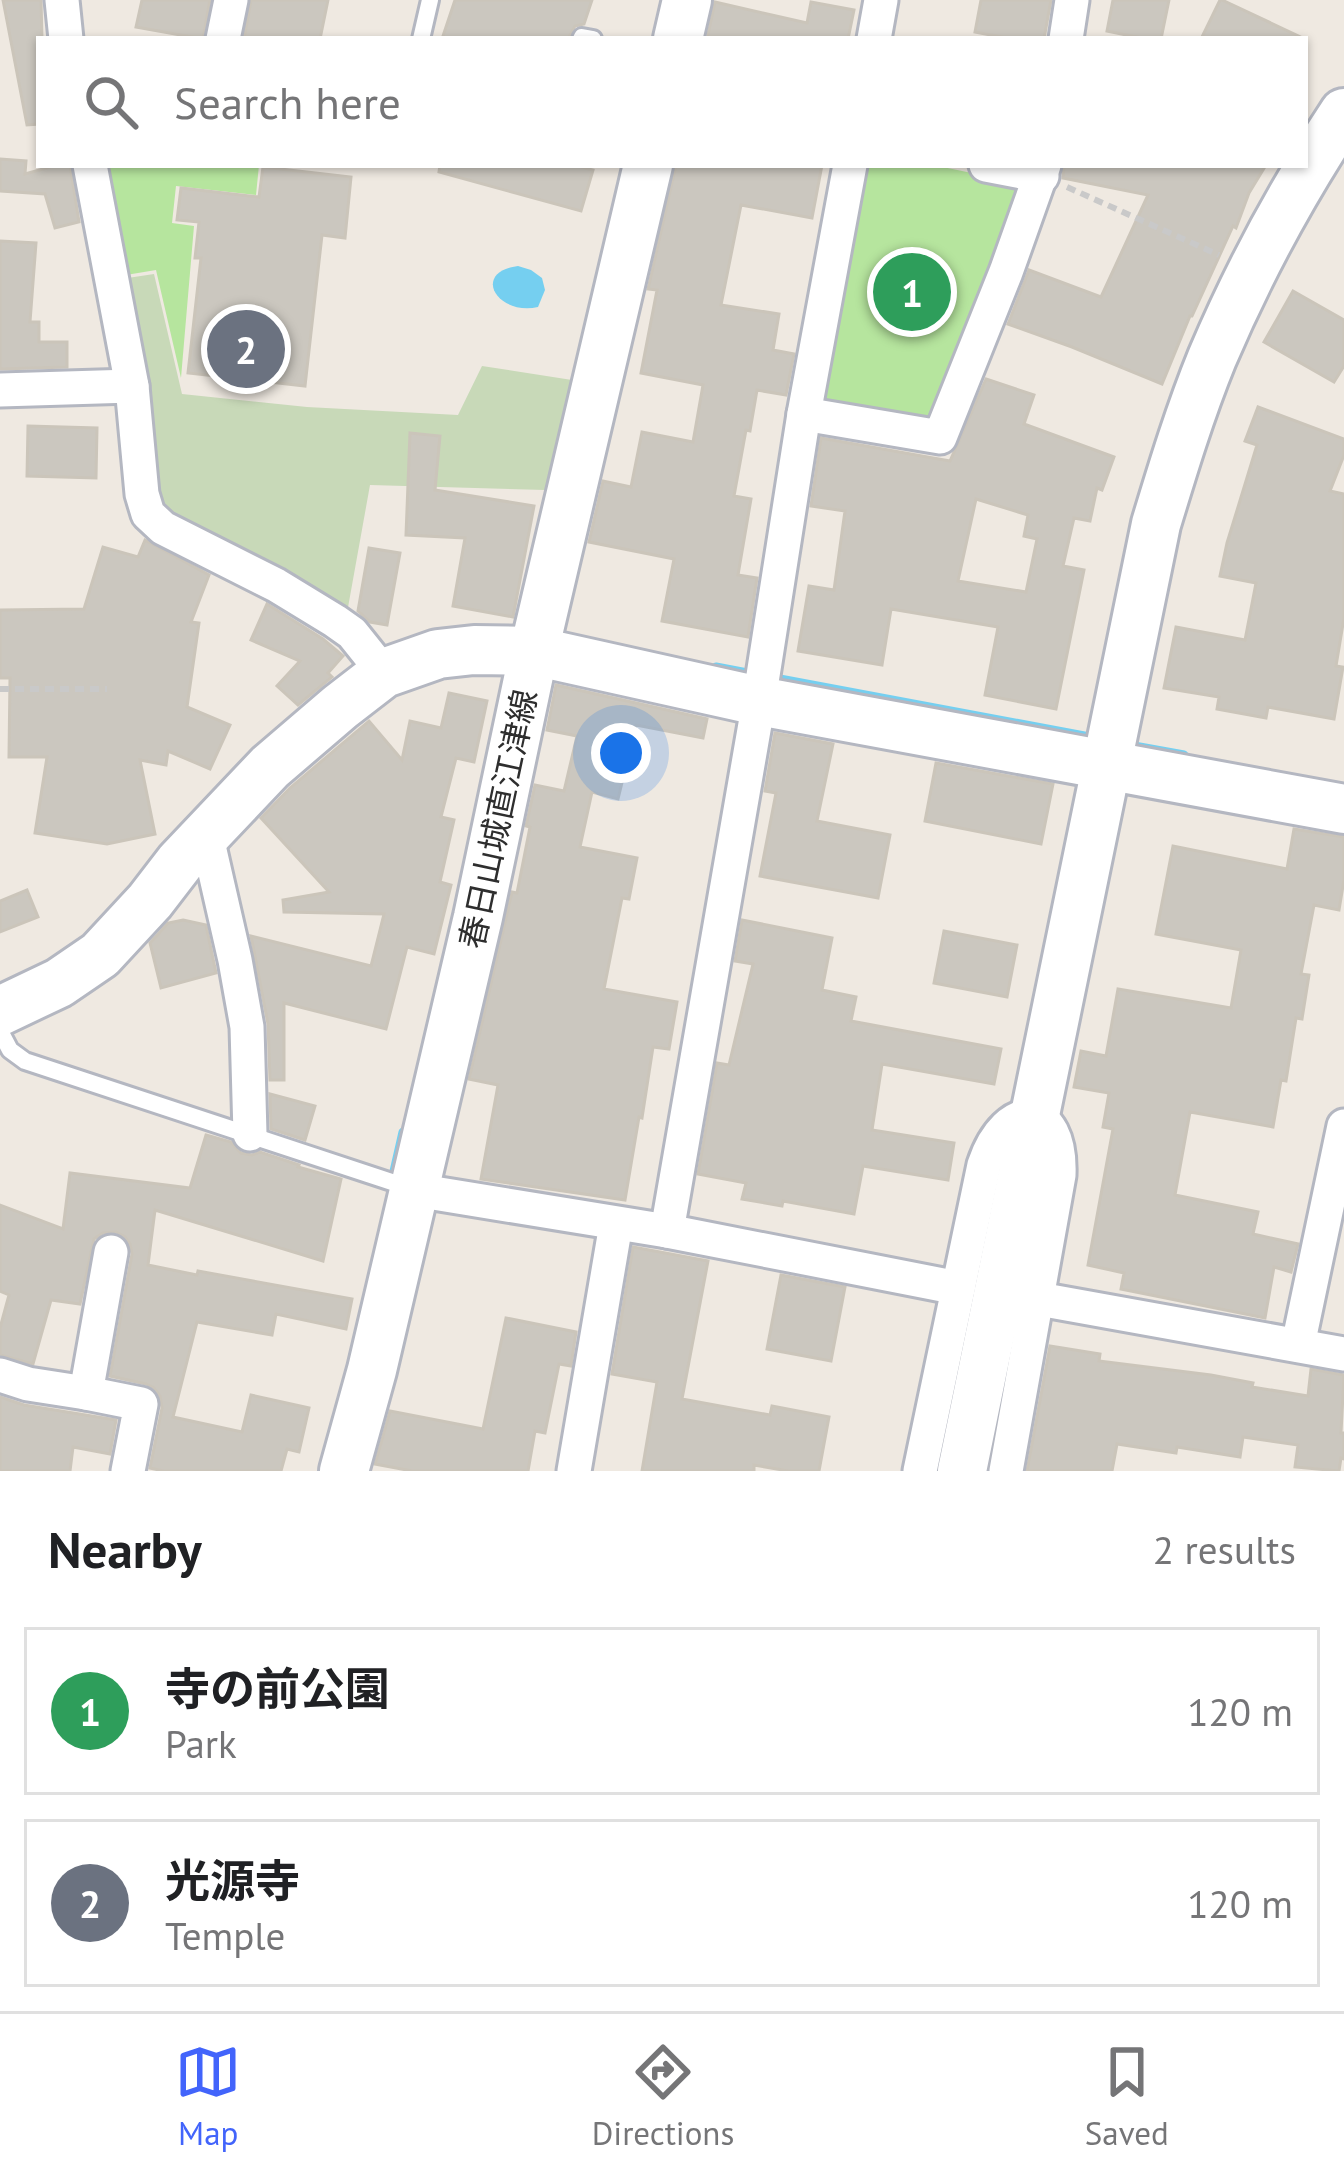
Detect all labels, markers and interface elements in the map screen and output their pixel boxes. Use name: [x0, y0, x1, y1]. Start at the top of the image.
search box: [36, 36, 1308, 168]
icon: search: [78, 69, 144, 135]
text: Search here: [174, 73, 401, 131]
pin: 1: [873, 247, 951, 337]
pin: 2: [207, 304, 285, 394]
street label: 春日山城直江津線: [449, 685, 546, 952]
your location: [591, 723, 651, 783]
text: Nearby: [48, 1516, 202, 1582]
text: 2 results: [1153, 1524, 1296, 1575]
text: 寺の前公園: [165, 1659, 390, 1717]
text: 1: [79, 1686, 101, 1737]
text: 120 m: [1187, 1686, 1293, 1737]
text: Park: [165, 1718, 237, 1769]
text: 光源寺: [165, 1851, 300, 1909]
text: 2: [79, 1878, 101, 1929]
text: 120 m: [1187, 1878, 1293, 1929]
text: Temple: [165, 1910, 285, 1961]
tab: Map: [175, 2039, 241, 2154]
tab: Directions: [592, 2039, 734, 2154]
tab: Saved: [1085, 2039, 1169, 2154]

